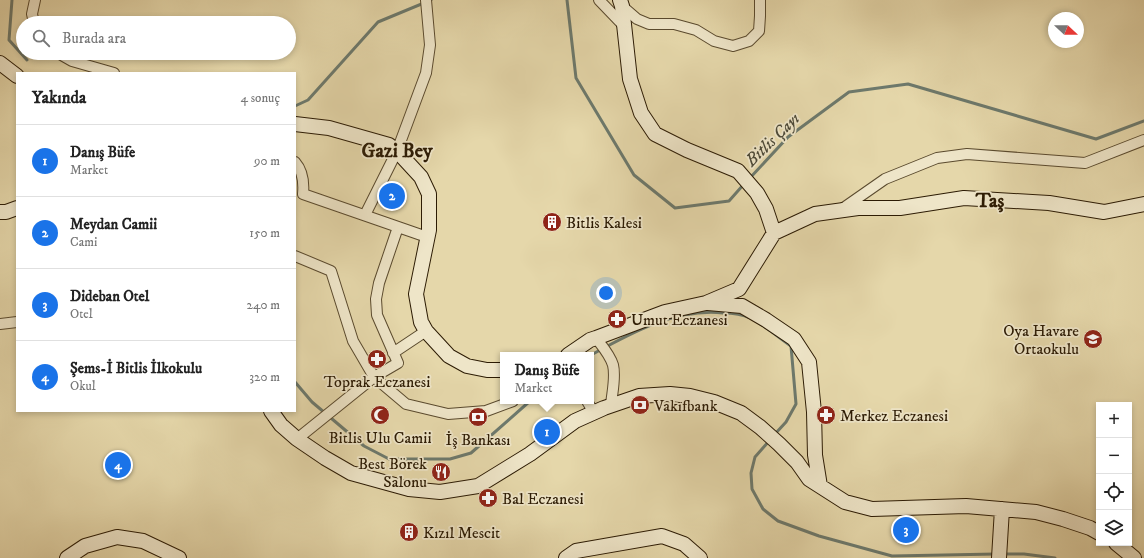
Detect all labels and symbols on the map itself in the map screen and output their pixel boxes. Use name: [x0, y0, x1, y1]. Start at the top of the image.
north arrow: [1048, 12, 1084, 48]
water label: Bitlis Çayı: [740, 108, 805, 172]
district label: Gazi Bey: [361, 139, 433, 164]
pin: 2: [379, 181, 405, 211]
district label: Taş: [975, 189, 1005, 214]
building icon: Bitlis Kalesi: [541, 211, 563, 233]
place label: Bitlis Kalesi: [566, 213, 642, 233]
your location: [596, 283, 616, 303]
pharmacy icon: Umut Eczanesi: [606, 308, 628, 330]
place label: Umut Eczanesi: [631, 310, 728, 330]
place label: Oya Havare Ortaokulu: [1003, 321, 1079, 359]
school or university icon: Oya Havare Ortaokulu: [1082, 328, 1104, 350]
pharmacy icon: Toprak Eczanesi: [366, 348, 388, 370]
place label: Toprak Eczanesi: [324, 372, 430, 392]
bank icon: Vakıfbank: [629, 394, 651, 416]
place label: Vakıfbank: [653, 396, 718, 416]
mosque icon: Bitlis Ulu Camii: [369, 404, 391, 426]
pharmacy icon: Merkez Eczanesi: [815, 404, 837, 426]
bank icon: İş Bankası: [467, 406, 489, 428]
place label: Merkez Eczanesi: [840, 406, 948, 426]
pin: 1: [534, 417, 560, 447]
place label: Bitlis Ulu Camii: [328, 428, 432, 448]
place label: İş Bankası: [446, 430, 510, 450]
pin: 4: [105, 450, 131, 480]
place label: Best Börek Salonu: [358, 454, 427, 492]
restaurant icon: Best Börek Salonu: [430, 461, 452, 483]
pharmacy icon: Bal Eczanesi: [477, 487, 499, 509]
place label: Bal Eczanesi: [502, 489, 584, 509]
pin: 3: [893, 515, 919, 545]
building icon: Kızıl Mescit: [398, 521, 420, 543]
place label: Kızıl Mescit: [423, 523, 500, 543]

